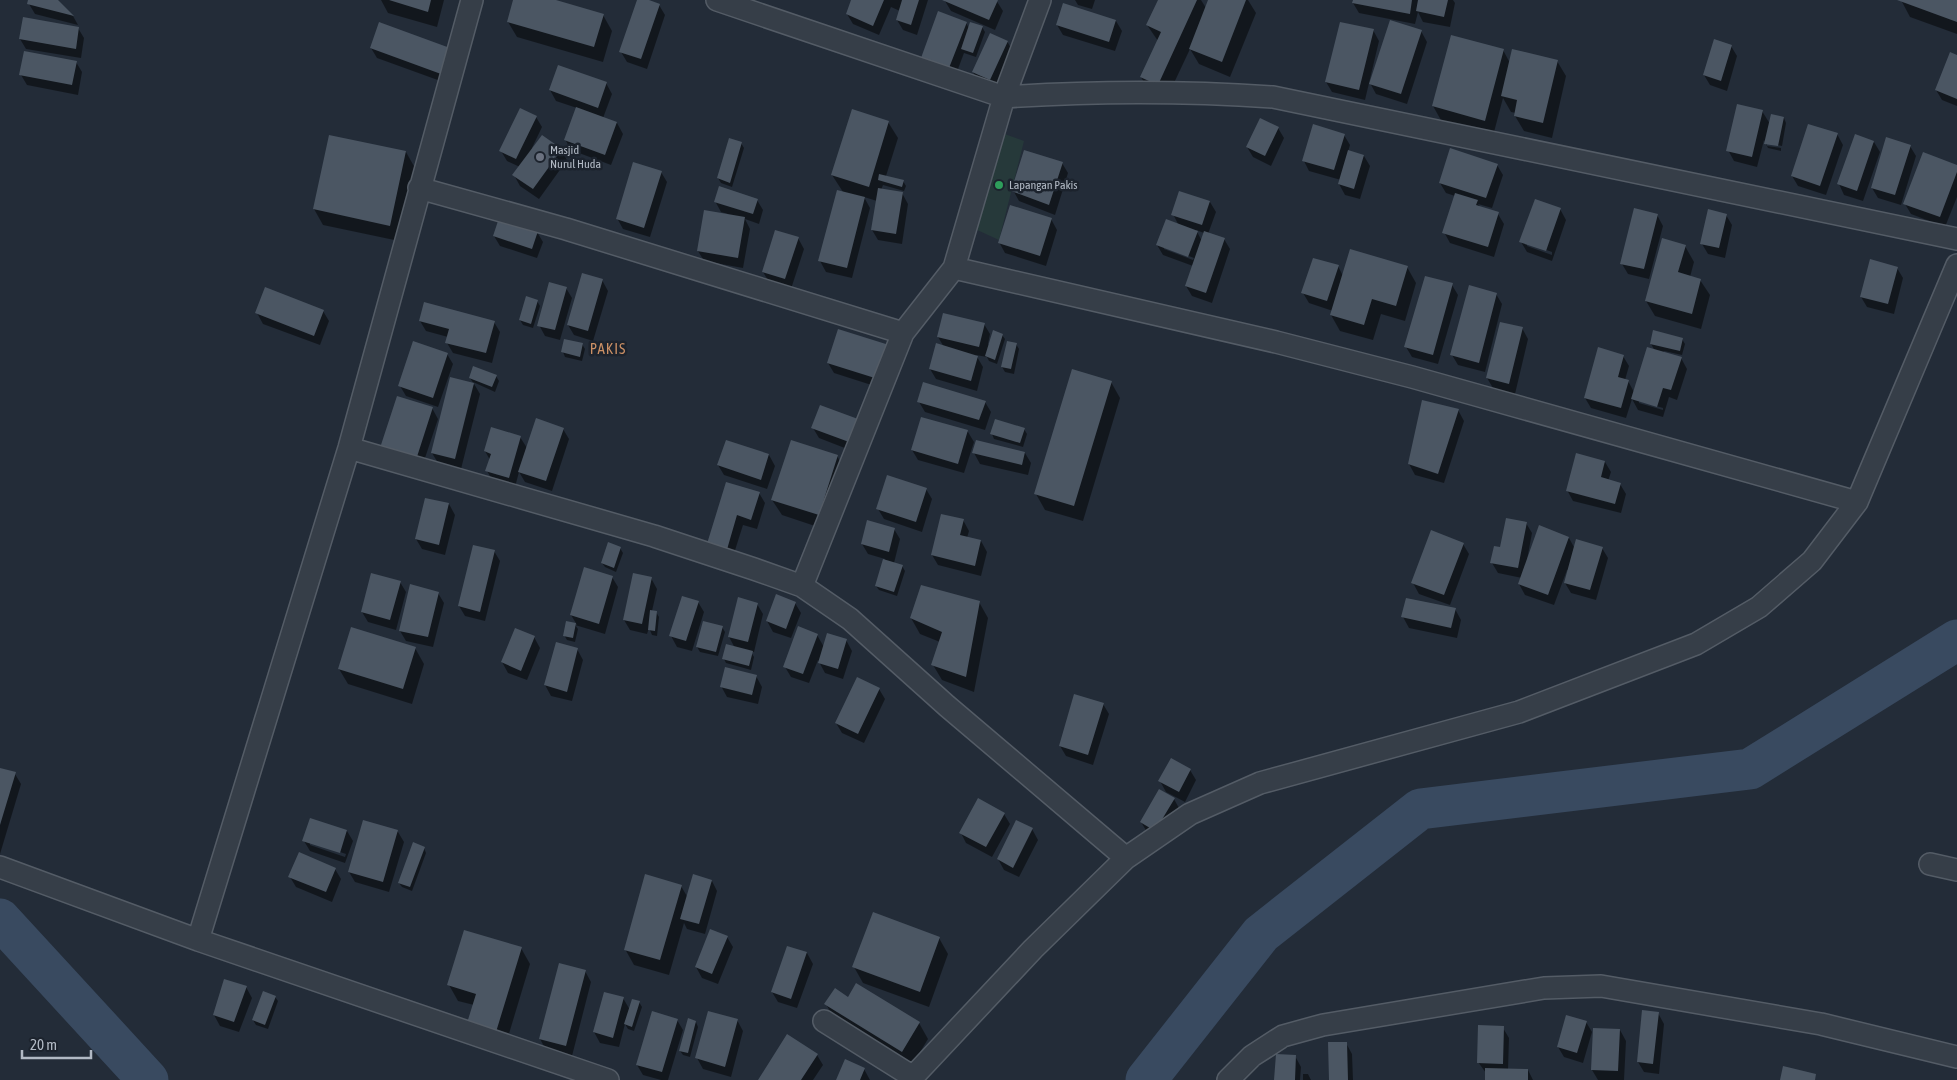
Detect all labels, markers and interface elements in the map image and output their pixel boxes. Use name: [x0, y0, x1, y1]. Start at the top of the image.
place label: Masjid Nurul Huda: [550, 143, 601, 171]
marker: Masjid Nurul Huda: [534, 151, 546, 163]
place label: Lapangan Pakis: [1009, 178, 1077, 192]
marker: Lapangan Pakis: [993, 179, 1005, 191]
district label: PAKIS: [590, 340, 626, 357]
scale bar: [22, 1028, 91, 1060]
text: 20 m: [30, 1036, 57, 1053]

